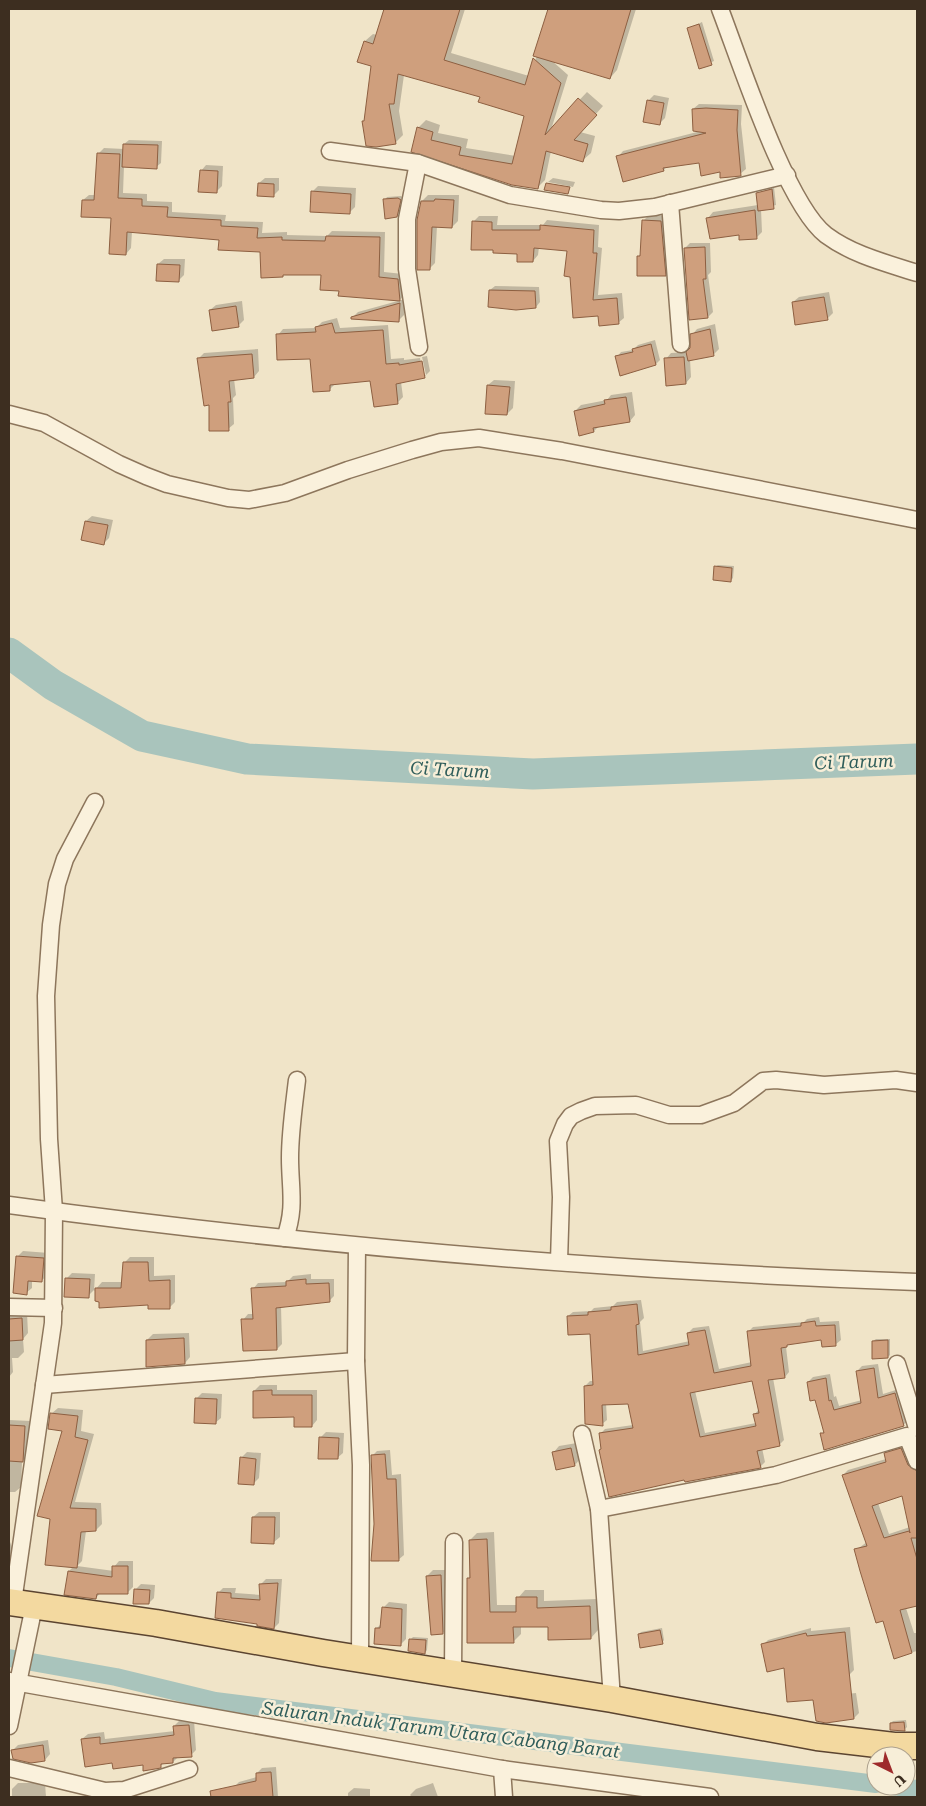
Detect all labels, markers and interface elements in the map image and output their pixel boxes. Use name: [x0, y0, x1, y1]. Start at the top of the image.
water label: Ci Tarum: [814, 750, 894, 773]
water label: Ci Tarum: [410, 757, 490, 782]
water label: Saluran Induk Tarum Utara Cabang Barat: [260, 1697, 621, 1762]
north arrow: [866, 1746, 916, 1796]
text: U: [890, 1771, 909, 1790]

